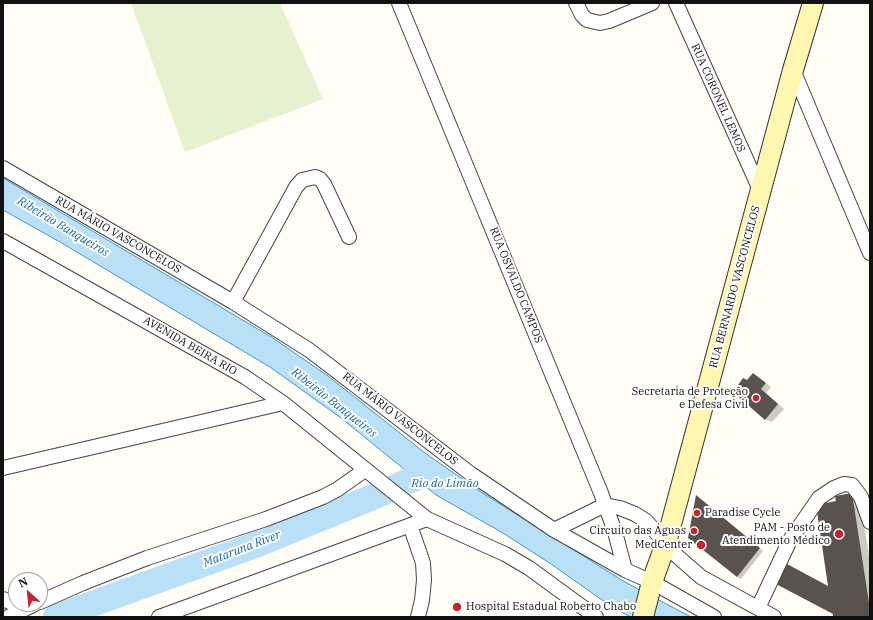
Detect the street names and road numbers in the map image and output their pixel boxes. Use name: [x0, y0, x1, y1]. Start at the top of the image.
street label: RUA CORONEL LEMOS: [688, 42, 748, 154]
street label: RUA MÁRIO VASCONCELOS: [53, 194, 183, 276]
street label: RUA BERNARDO VASCONCELOS: [707, 204, 763, 370]
street label: RUA OSVALDO CAMPOS: [487, 225, 545, 345]
street label: AVENIDA BEIRA RIO: [141, 314, 239, 378]
street label: RUA MÁRIO VASCONCELOS: [340, 370, 460, 468]

